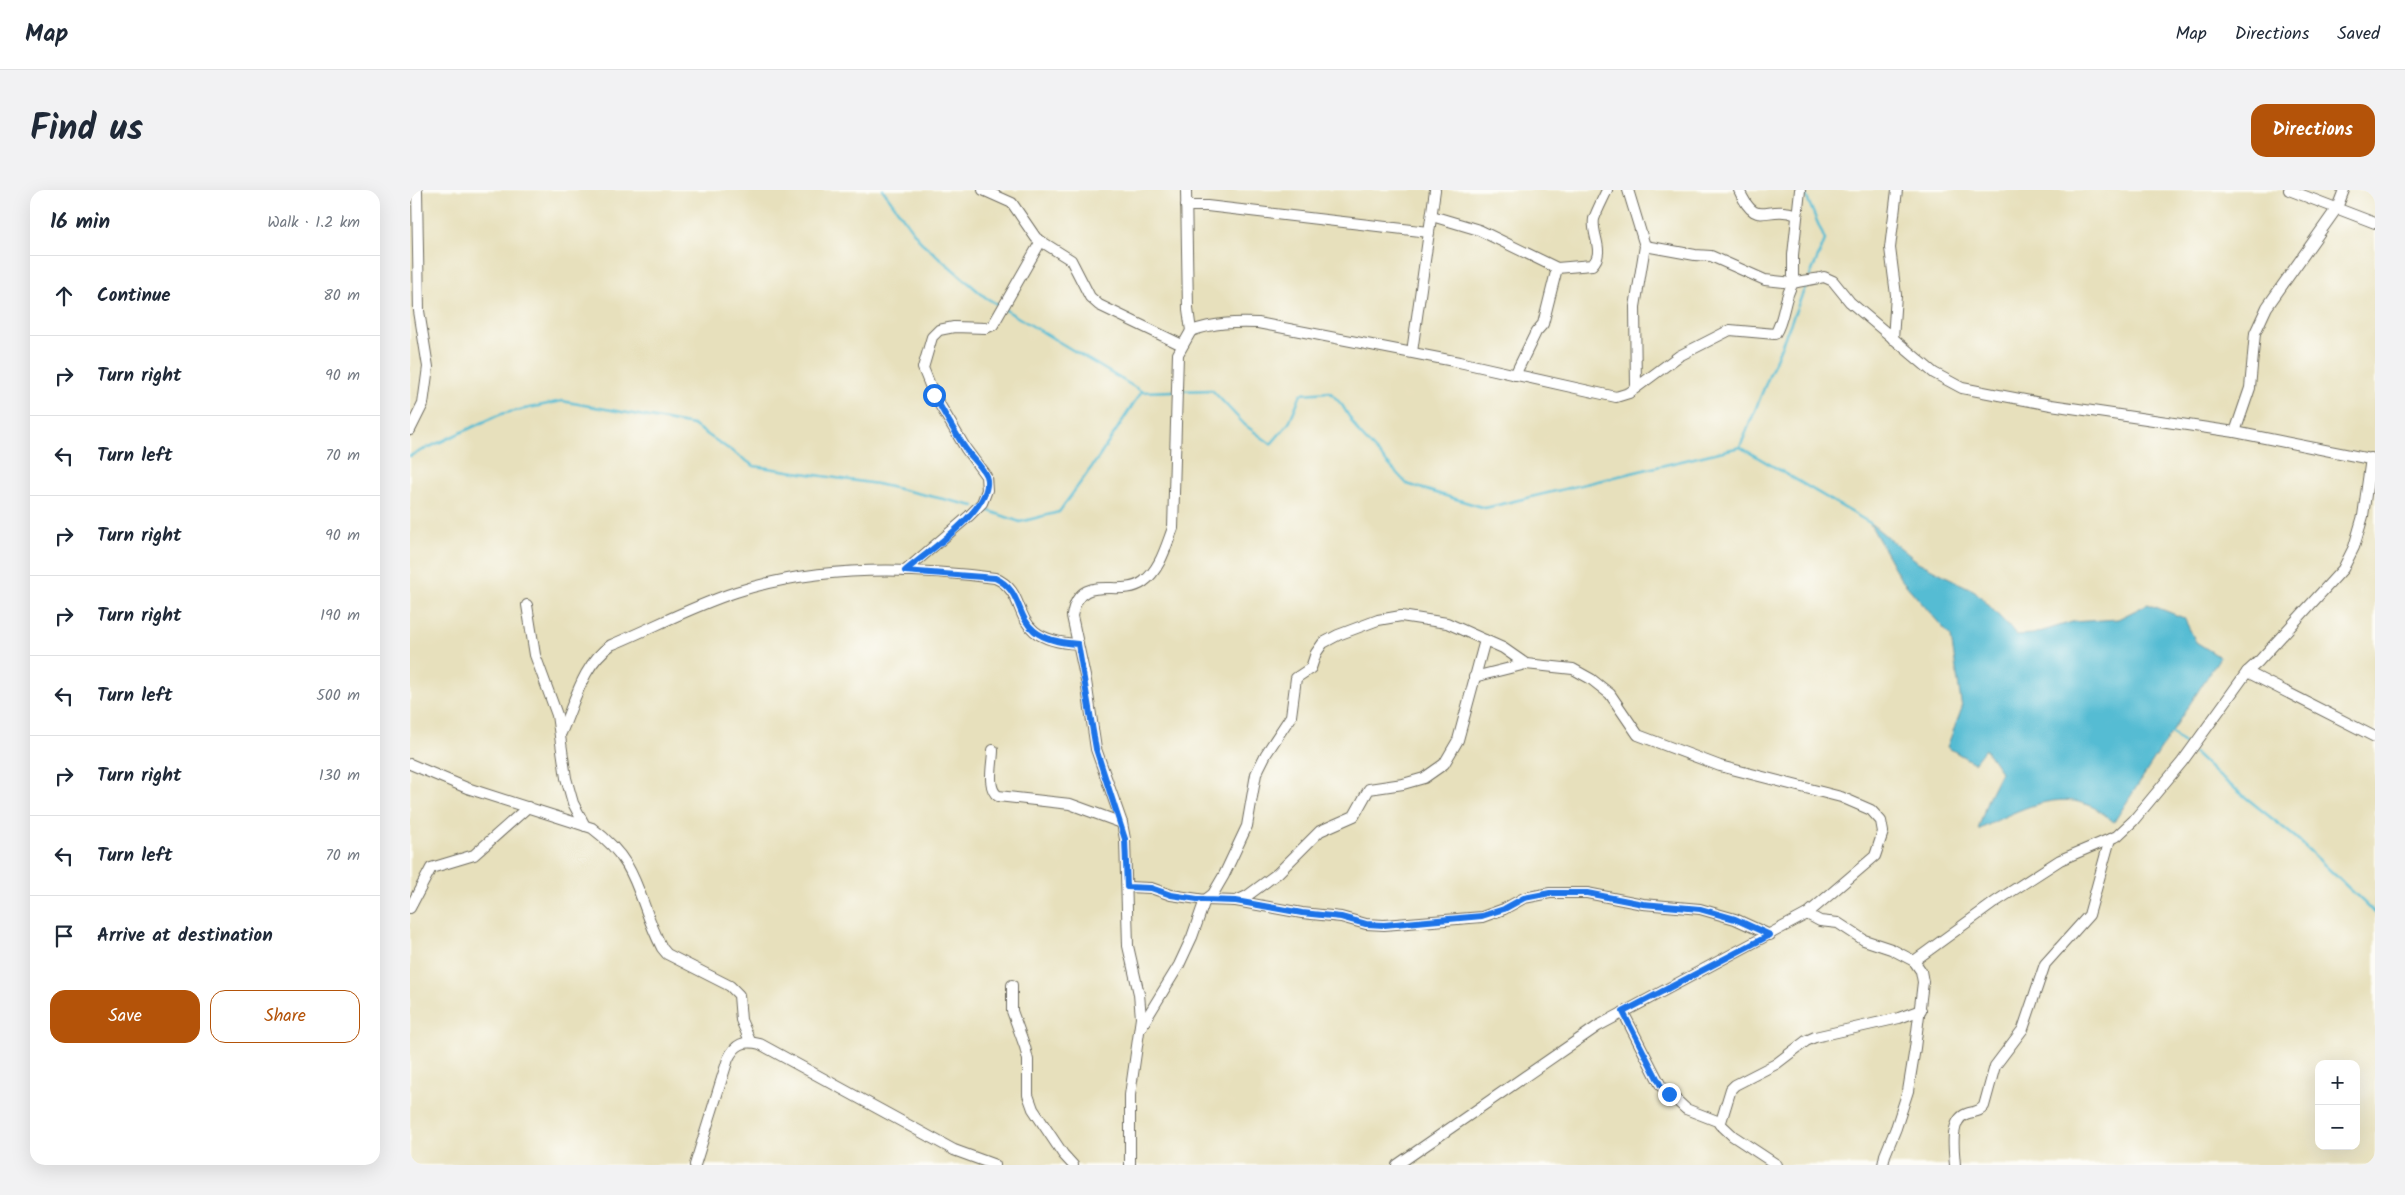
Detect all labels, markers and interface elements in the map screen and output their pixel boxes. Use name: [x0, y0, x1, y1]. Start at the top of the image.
text: Map: [25, 15, 68, 54]
text: Map: [2175, 20, 2207, 49]
text: Directions: [2235, 20, 2309, 49]
text: Saved: [2337, 20, 2380, 49]
text: Find us: [30, 102, 143, 158]
button: Directions: [2251, 104, 2375, 157]
text: 16 min: [50, 206, 110, 239]
text: Walk · 1.2 km: [267, 210, 360, 235]
text: Continue: [97, 281, 170, 311]
icon: ahead: [50, 282, 78, 310]
text: 80 m: [323, 283, 360, 308]
text: Turn right: [97, 361, 182, 391]
icon: right: [50, 362, 78, 390]
text: 90 m: [325, 363, 360, 388]
route start: [923, 384, 946, 407]
text: Turn left: [97, 441, 172, 471]
icon: left: [50, 442, 78, 470]
text: 70 m: [325, 443, 360, 468]
text: Turn right: [97, 521, 182, 551]
icon: right: [50, 522, 78, 550]
text: 90 m: [325, 523, 360, 548]
text: Turn right: [97, 601, 182, 631]
icon: right: [50, 602, 78, 630]
text: 190 m: [320, 603, 360, 628]
text: Turn left: [97, 681, 172, 711]
icon: left: [50, 682, 78, 710]
text: 500 m: [316, 683, 360, 708]
text: Turn right: [97, 761, 182, 791]
icon: right: [50, 762, 78, 790]
text: 130 m: [319, 763, 360, 788]
text: Turn left: [97, 841, 172, 871]
icon: left: [50, 842, 78, 870]
text: 70 m: [325, 843, 360, 868]
text: Arrive at destination: [97, 921, 273, 951]
icon: arrive: [50, 922, 78, 950]
button: Save: [50, 990, 200, 1043]
button: Share: [210, 990, 360, 1043]
map controls: [2315, 1060, 2360, 1150]
button: +: [2315, 1060, 2360, 1105]
route end: [1658, 1083, 1681, 1106]
button: −: [2315, 1105, 2360, 1150]

